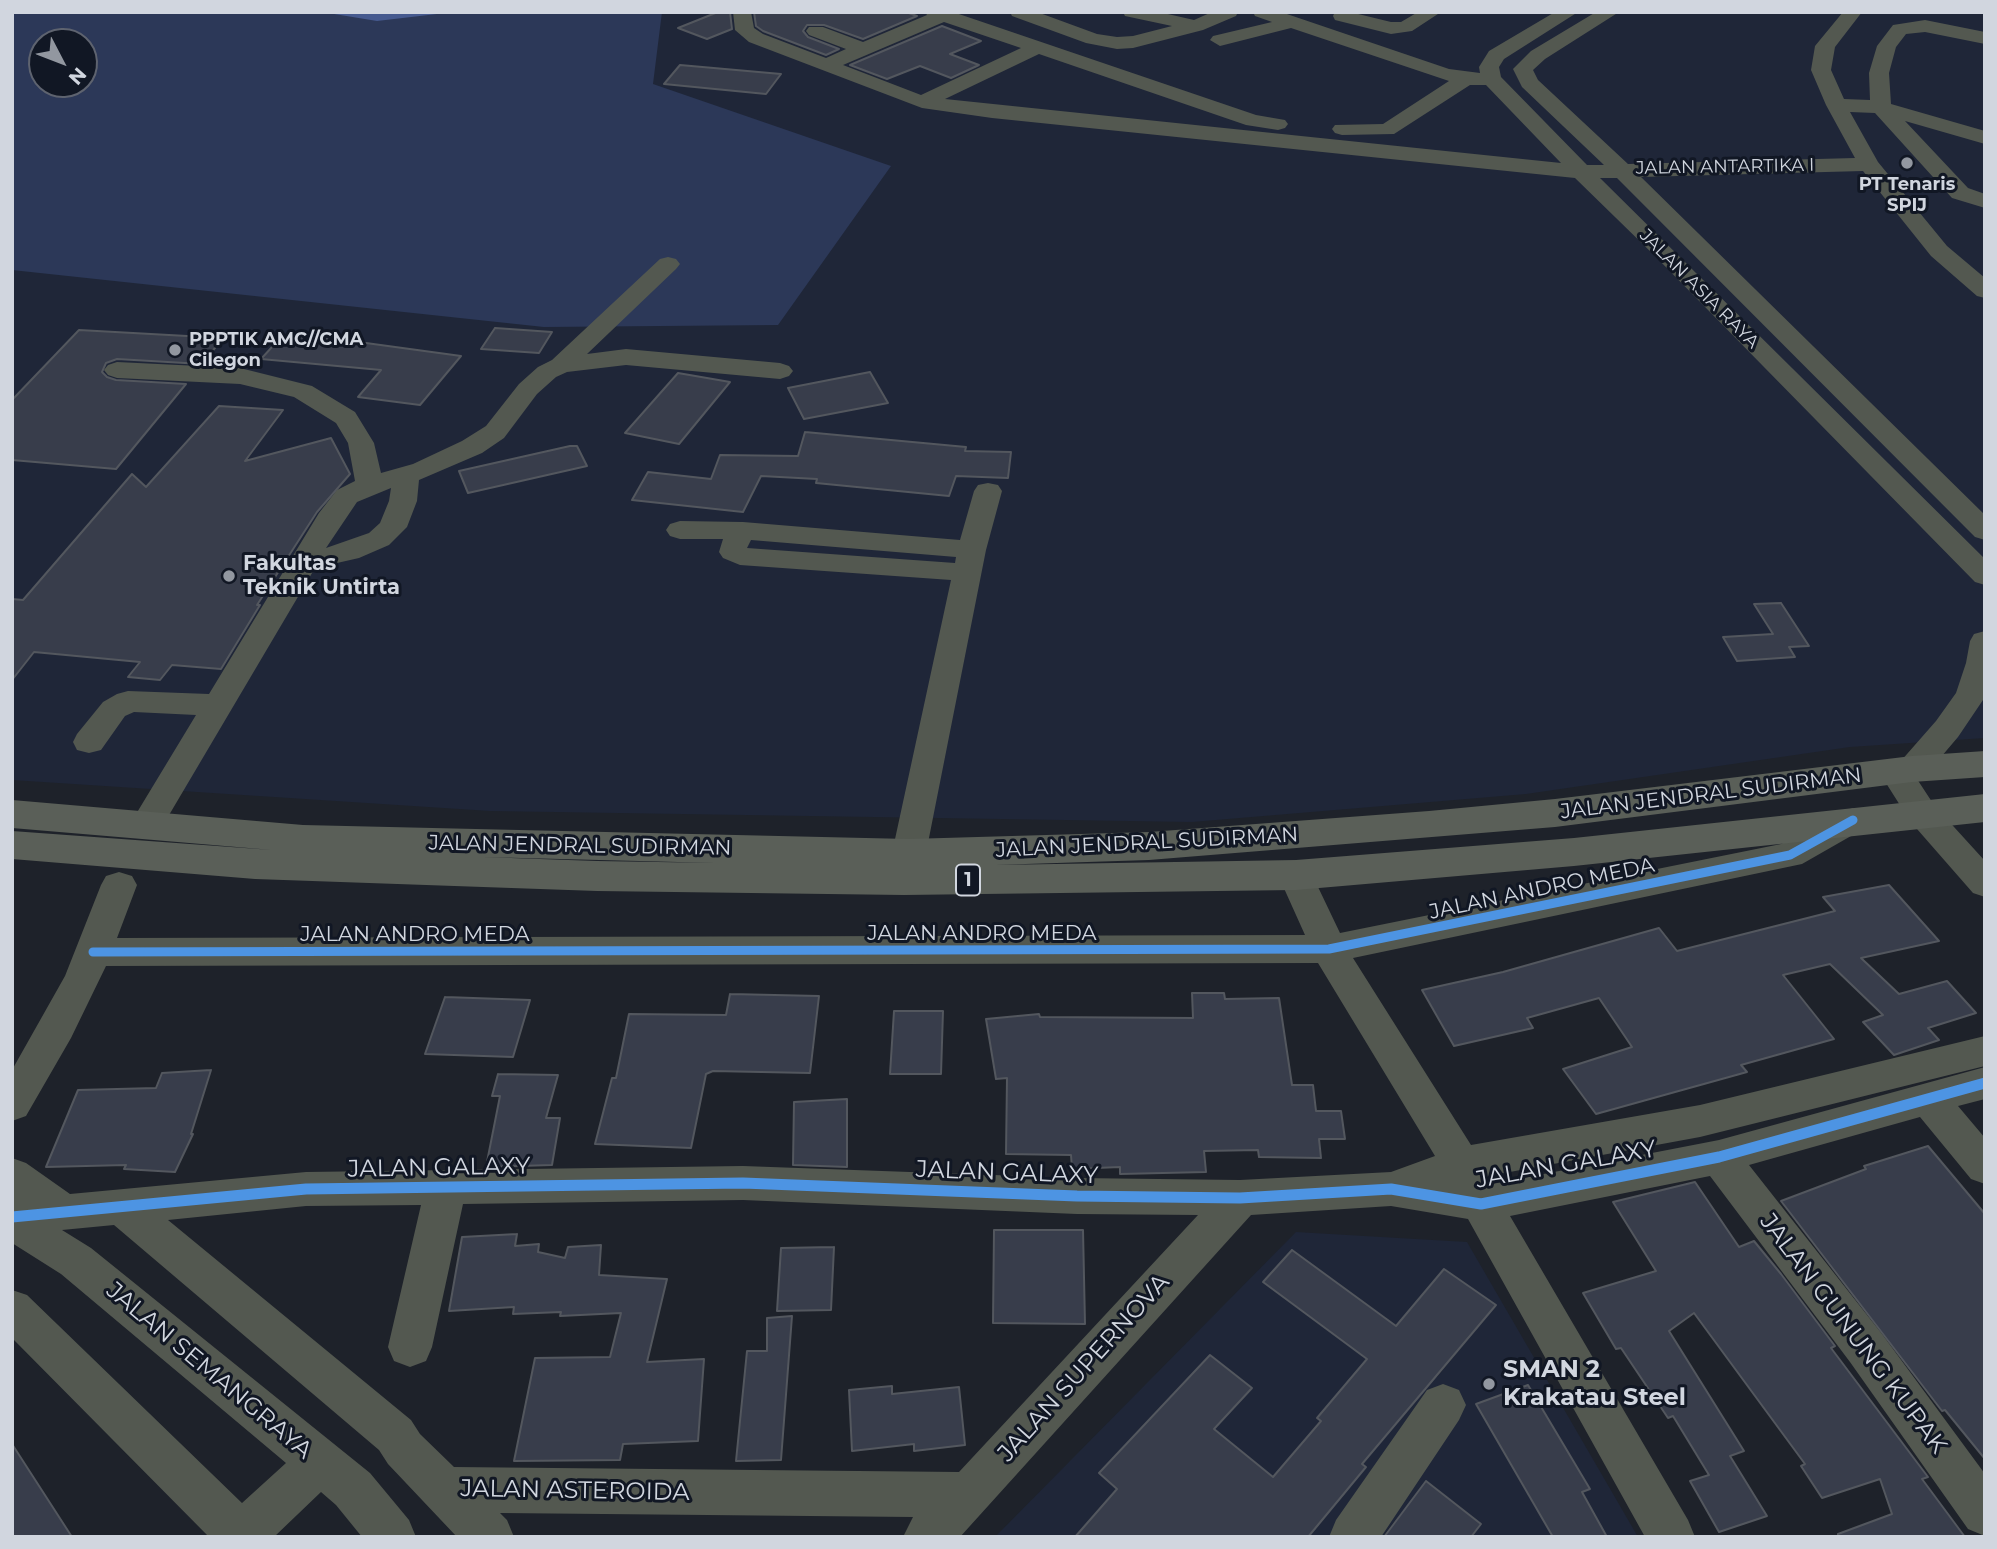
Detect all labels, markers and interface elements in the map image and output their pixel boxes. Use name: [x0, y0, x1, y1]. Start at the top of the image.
north arrow: [28, 28, 98, 98]
text: N: [64, 63, 91, 89]
street label: JALAN ANTARTIKA I: [1636, 155, 1814, 179]
marker: PT Tenaris SPIJ: [1899, 155, 1915, 171]
place label: PT Tenaris SPIJ: [1859, 174, 1955, 216]
street label: JALAN ASIA RAYA: [1635, 225, 1763, 353]
place label: PPPTIK AMC//CMA Cilegon: [189, 329, 363, 372]
marker: PPPTIK AMC//CMA Cilegon: [167, 342, 183, 358]
place label: Fakultas Teknik Untirta: [243, 551, 400, 601]
marker: Fakultas Teknik Untirta: [221, 568, 237, 584]
street label: JALAN JENDRAL SUDIRMAN: [1559, 763, 1863, 825]
street label: JALAN JENDRAL SUDIRMAN: [995, 822, 1299, 864]
street label: JALAN JENDRAL SUDIRMAN: [428, 831, 732, 861]
street label: JALAN ANDRO MEDA: [1427, 853, 1657, 925]
road number: 1: [956, 864, 980, 895]
street label: JALAN ANDRO MEDA: [867, 921, 1097, 947]
street label: JALAN ANDRO MEDA: [300, 922, 530, 948]
street label: JALAN GALAXY: [1474, 1135, 1658, 1195]
street label: JALAN GALAXY: [347, 1152, 531, 1184]
street label: JALAN GALAXY: [915, 1155, 1099, 1191]
street label: JALAN GUNUNG KUPAK: [1753, 1208, 1953, 1460]
street label: JALAN SUPERNOVA: [992, 1268, 1176, 1468]
street label: JALAN SEMANGRAYA: [100, 1276, 318, 1466]
place label: SMAN 2 Krakatau Steel: [1503, 1356, 1686, 1412]
marker: SMAN 2 Krakatau Steel: [1481, 1376, 1497, 1392]
street label: JALAN ASTEROIDA: [460, 1475, 690, 1507]

